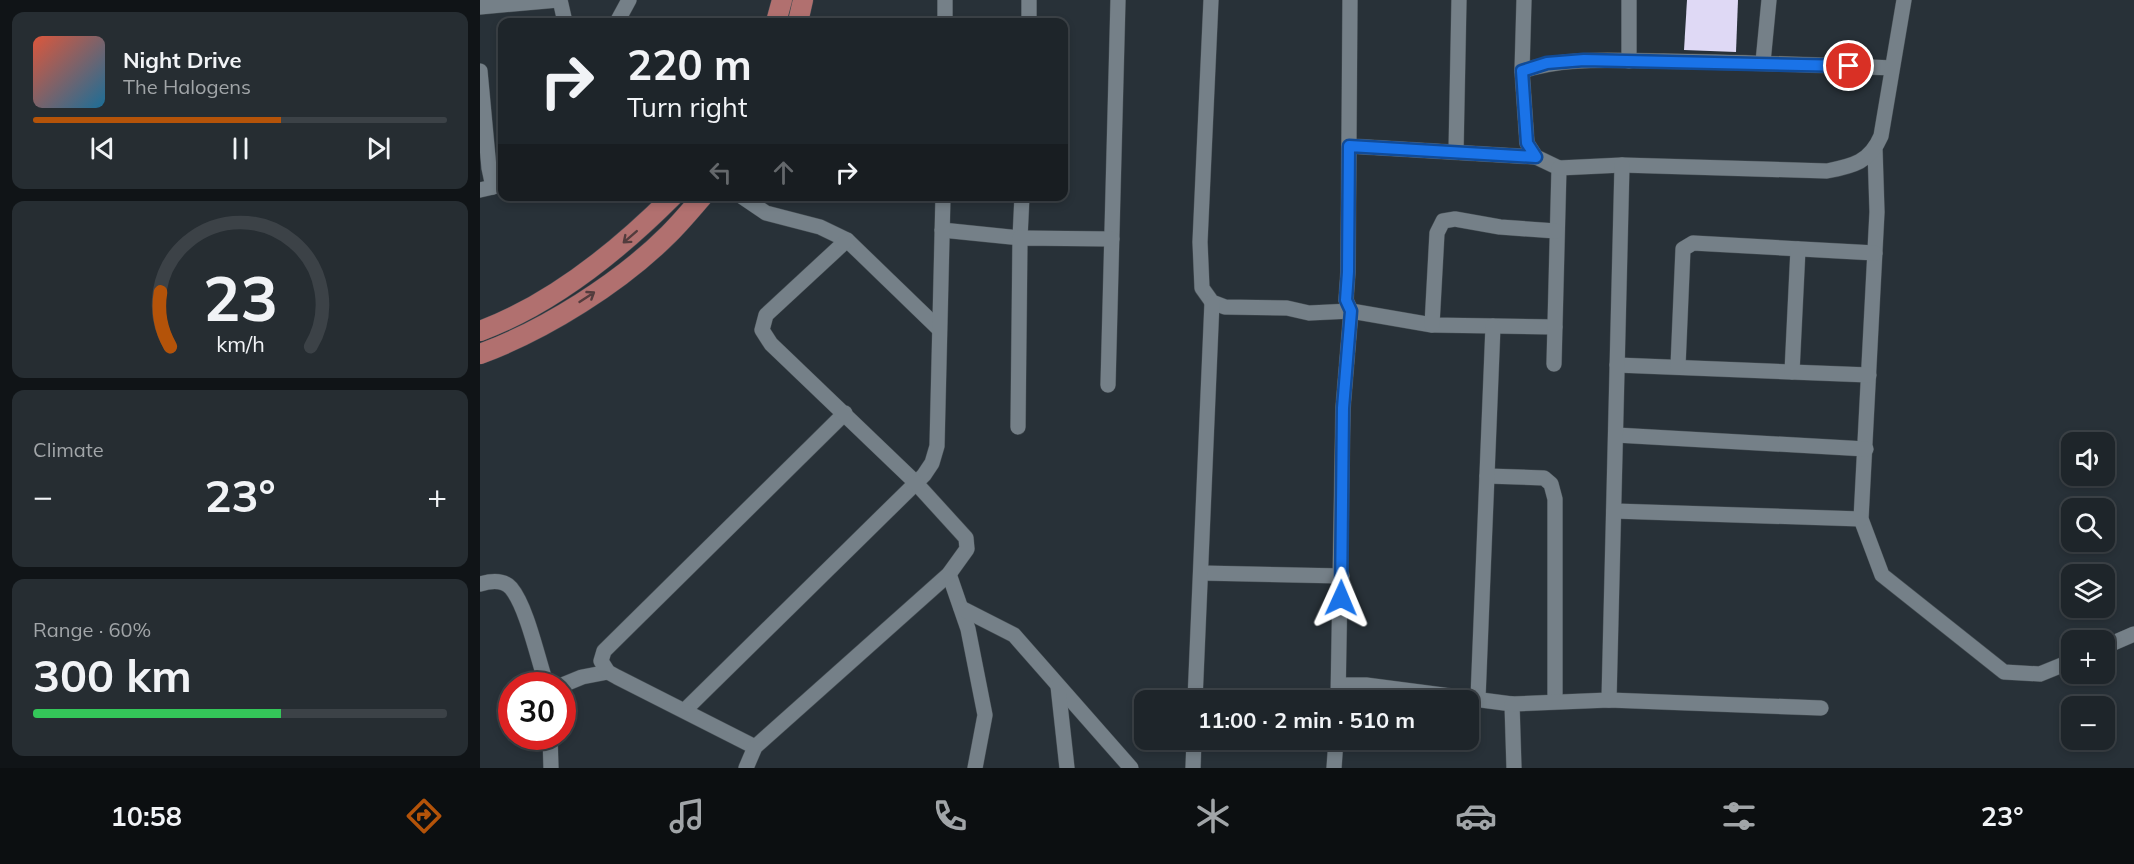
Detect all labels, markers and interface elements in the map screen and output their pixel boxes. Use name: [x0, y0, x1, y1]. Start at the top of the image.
text: 220 m: [627, 38, 752, 91]
pin: [1823, 40, 1874, 91]
icon: right: [528, 42, 606, 120]
text: Night Drive: [123, 46, 242, 74]
icon: arrive: [1832, 49, 1865, 82]
text: The Halogens: [123, 74, 251, 99]
text: Turn right: [627, 90, 747, 124]
icon: previous: [86, 132, 119, 165]
icon: pause: [224, 132, 257, 165]
icon: next: [362, 132, 395, 165]
icon: left: [704, 156, 737, 189]
icon: ahead: [767, 156, 800, 189]
icon: right: [830, 156, 863, 189]
one-way arrow: [623, 230, 638, 244]
text: 23: [203, 258, 277, 337]
one-way arrow: [578, 291, 595, 303]
text: km/h: [216, 330, 264, 357]
map controls: [2061, 432, 2115, 750]
button: sound: [2061, 432, 2115, 486]
text: Climate: [33, 437, 104, 462]
text: 23°: [204, 467, 276, 523]
text: −: [33, 475, 53, 516]
text: +: [427, 475, 447, 516]
button: search: [2061, 498, 2115, 552]
button: layers: [2061, 564, 2115, 618]
position arrow: [1309, 566, 1373, 630]
text: Range · 60%: [33, 617, 151, 642]
button: +: [2061, 630, 2115, 684]
text: 300 km: [33, 647, 192, 703]
speed limit sign: 30: [498, 672, 576, 750]
button: −: [2061, 696, 2115, 750]
text: 11:00 · 2 min · 510 m: [1198, 706, 1415, 734]
icon: directions: [403, 795, 445, 837]
icon: music: [666, 795, 708, 837]
icon: phone: [929, 795, 971, 837]
icon: climate: [1192, 795, 1234, 837]
icon: car: [1455, 795, 1497, 837]
icon: filters: [1718, 795, 1760, 837]
text: 10:58: [110, 799, 182, 833]
text: 23°: [1981, 799, 2023, 833]

